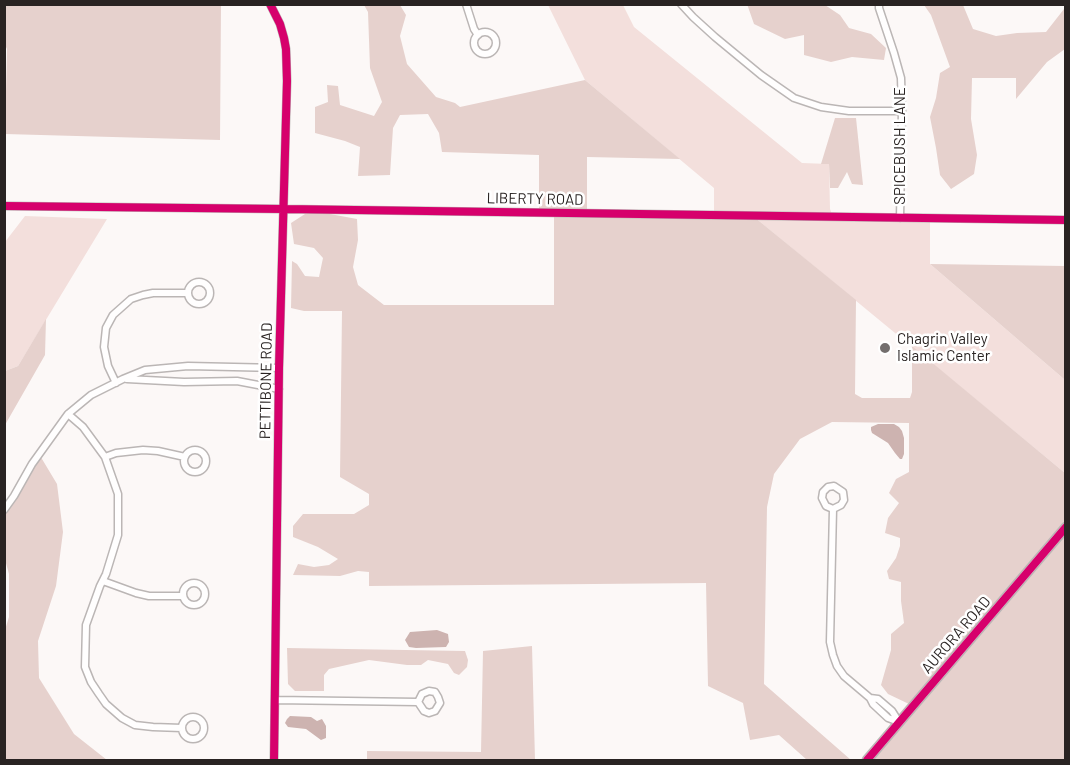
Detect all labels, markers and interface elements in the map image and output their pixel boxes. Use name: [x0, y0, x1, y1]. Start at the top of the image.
street label: SPICEBUSH LANE: [891, 87, 909, 205]
street label: LIBERTY ROAD: [486, 189, 584, 209]
street label: PETTIBONE ROAD: [256, 323, 276, 439]
place label: Chagrin Valley Islamic Center: [897, 330, 990, 365]
marker: Chagrin Valley Islamic Center: [878, 341, 892, 355]
street label: AURORA ROAD: [918, 593, 994, 677]

